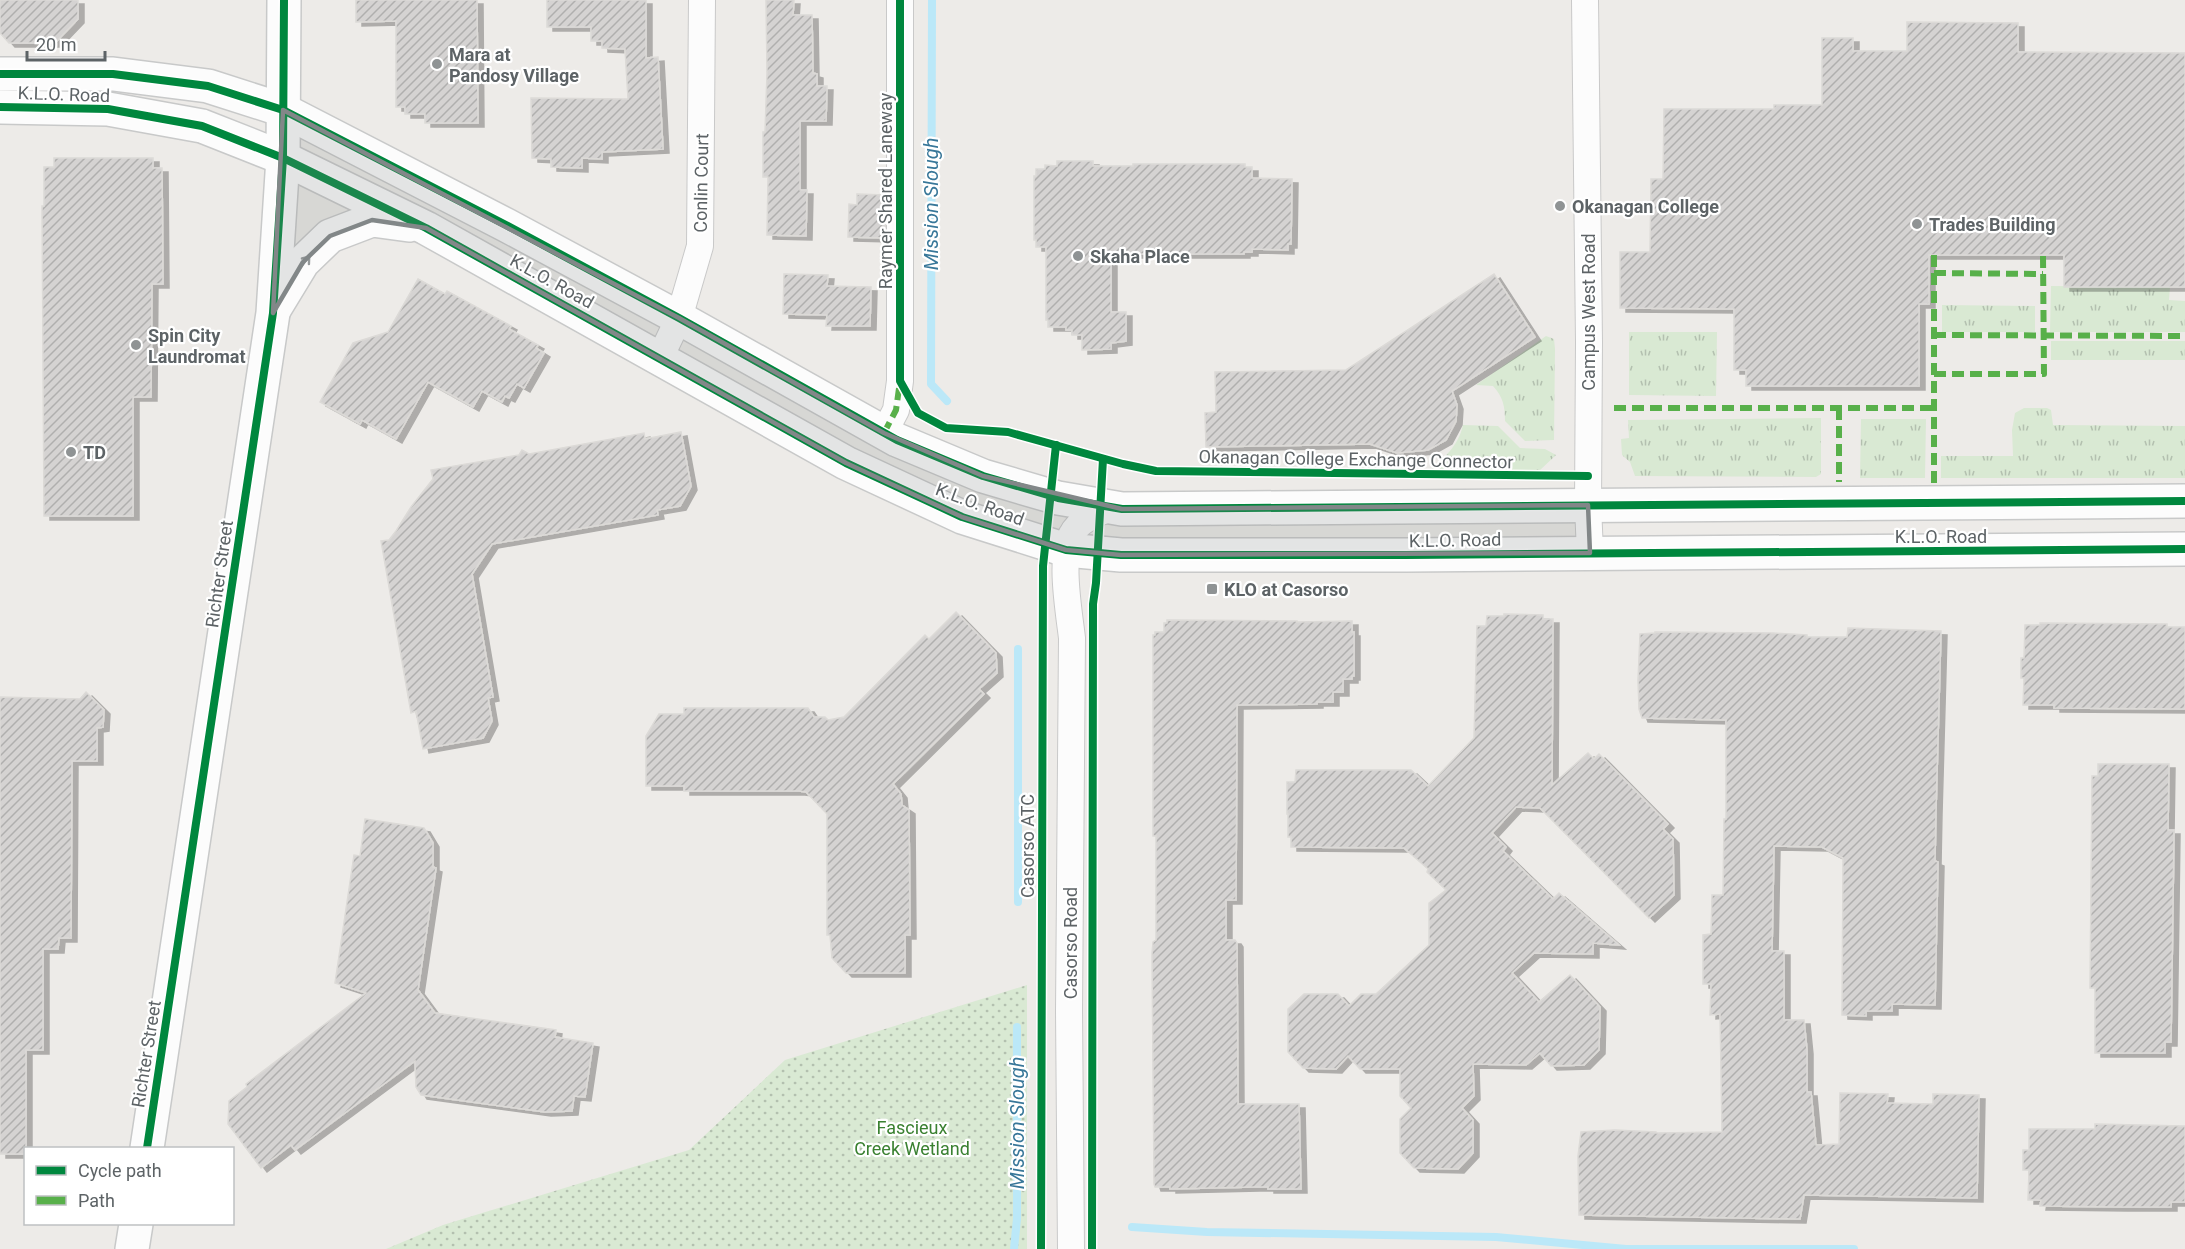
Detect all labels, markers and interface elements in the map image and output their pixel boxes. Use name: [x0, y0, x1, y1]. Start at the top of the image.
scale bar: [27, 24, 105, 62]
text: 20 m: [36, 34, 76, 55]
place label: Mara at Pandosy Village: [449, 44, 579, 86]
marker: Mara at Pandosy Village: [430, 57, 444, 71]
street label: K.L.O. Road: [17, 82, 111, 106]
street label: Raymer Shared Laneway: [875, 92, 896, 289]
street label: Conlin Court: [690, 133, 712, 233]
water label: Mission Slough: [919, 138, 943, 270]
place label: Okanagan College: [1572, 196, 1719, 217]
marker: Okanagan College: [1553, 199, 1567, 213]
place label: Trades Building: [1929, 214, 2055, 235]
marker: Trades Building: [1910, 217, 1924, 231]
street label: Campus West Road: [1578, 233, 1599, 391]
place label: Skaha Place: [1090, 246, 1190, 267]
street label: K.L.O. Road: [506, 249, 598, 313]
marker: Skaha Place: [1071, 249, 1085, 263]
one-way arrow: [298, 255, 311, 271]
place label: Spin City Laundromat: [148, 325, 245, 367]
marker: Spin City Laundromat: [129, 338, 143, 352]
place label: TD: [83, 442, 106, 463]
marker: TD: [64, 445, 78, 459]
street label: Okanagan College Exchange Connector: [1198, 446, 1514, 472]
street label: K.L.O. Road: [933, 478, 1027, 530]
street label: Richter Street: [201, 519, 237, 629]
street label: K.L.O. Road: [1895, 526, 1987, 547]
street label: K.L.O. Road: [1409, 529, 1501, 551]
place label: KLO at Casorso: [1224, 579, 1349, 600]
marker: KLO at Casorso: [1205, 582, 1219, 596]
street label: Casorso ATC: [1017, 794, 1038, 898]
street label: Casorso Road: [1060, 887, 1081, 999]
street label: Richter Street: [127, 999, 165, 1109]
water label: Mission Slough: [1005, 1057, 1029, 1189]
park label: Fascieux Creek Wetland: [854, 1117, 970, 1159]
legend: [24, 1147, 234, 1225]
text: Cycle path: [78, 1160, 162, 1181]
text: Path: [78, 1190, 115, 1211]

